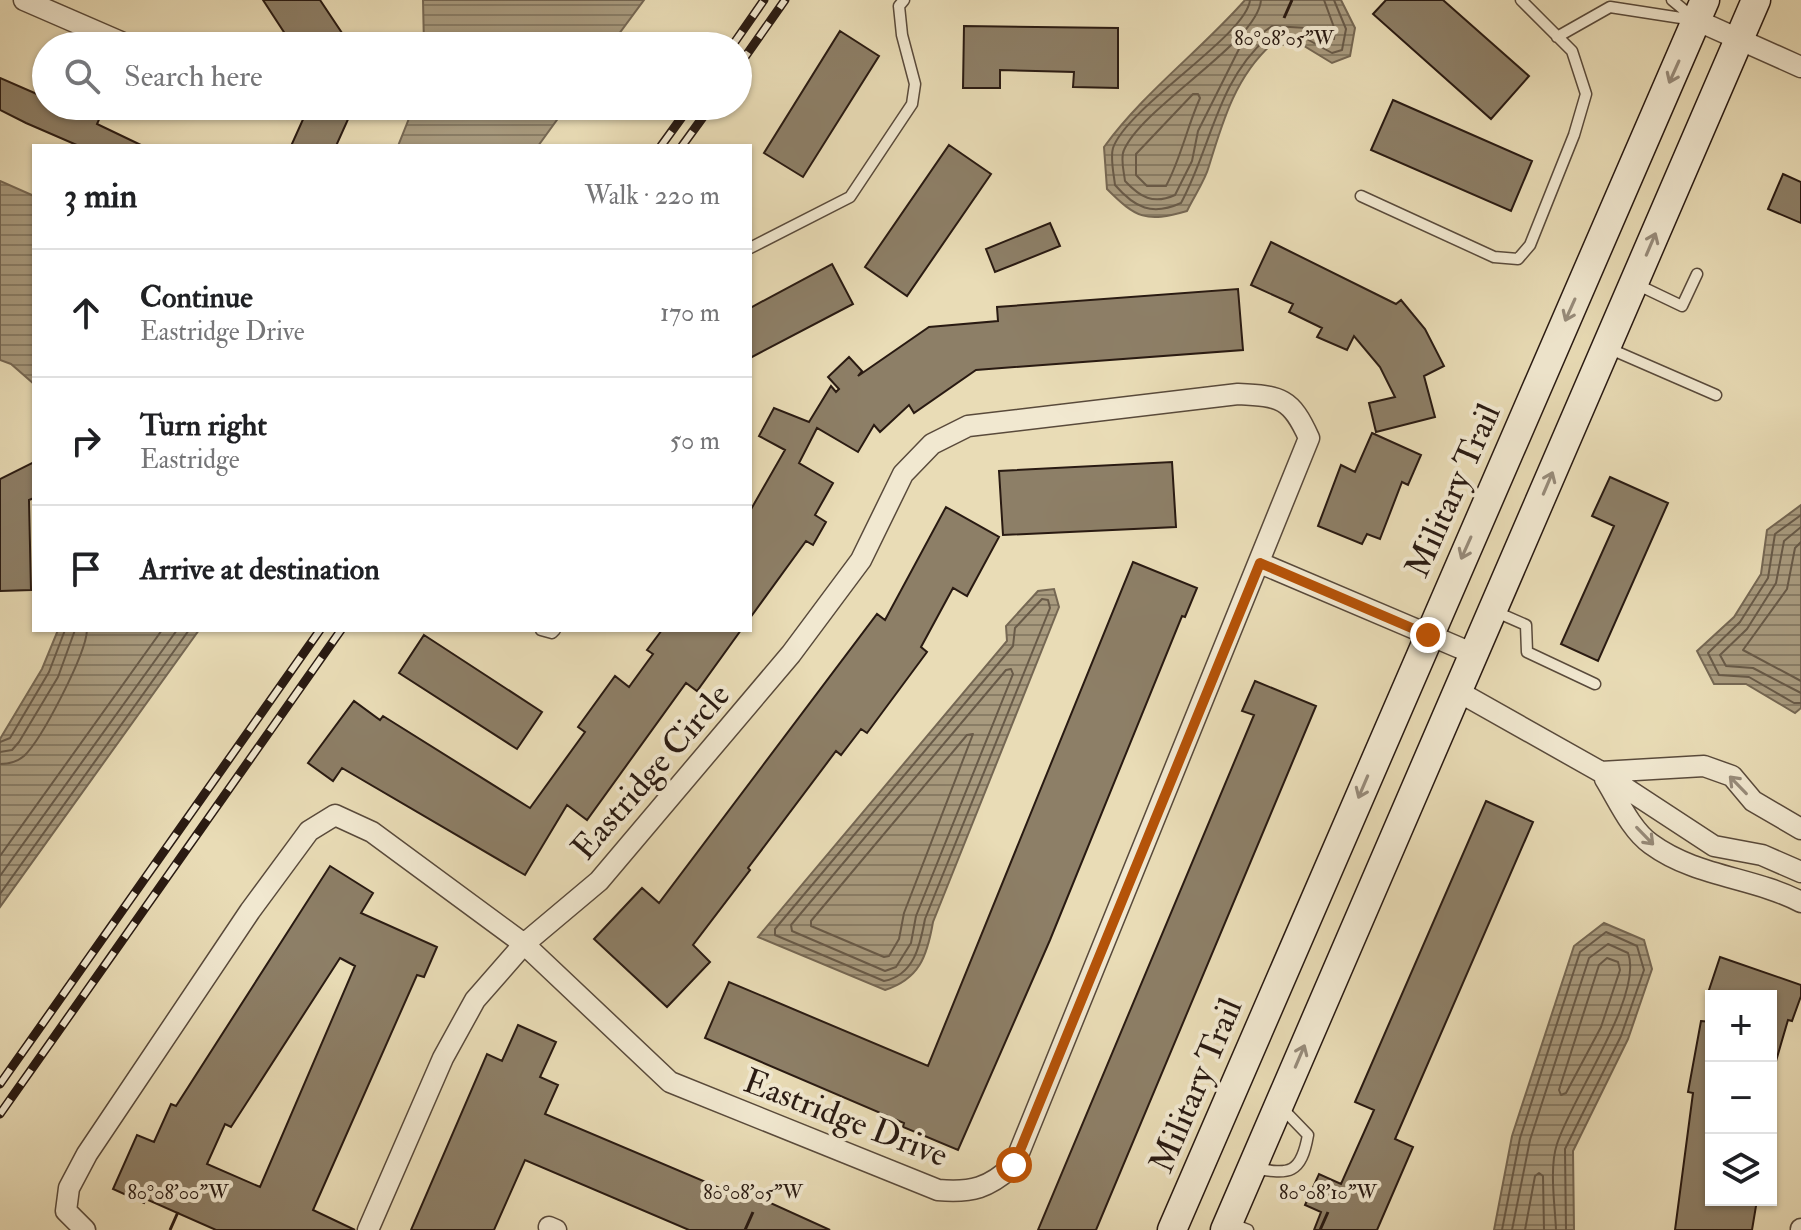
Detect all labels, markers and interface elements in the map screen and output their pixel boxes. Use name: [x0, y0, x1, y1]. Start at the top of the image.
text: 80°08'05"W: [1234, 26, 1334, 51]
search box: [32, 32, 752, 120]
icon: search: [60, 54, 104, 98]
text: Search here: [124, 58, 263, 95]
one-way arrow: [1665, 59, 1680, 83]
text: 3 min: [64, 175, 137, 218]
text: Walk · 220 m: [585, 180, 720, 212]
one-way arrow: [1644, 232, 1659, 257]
text: Continue: [140, 279, 253, 316]
icon: ahead: [64, 291, 108, 335]
text: 170 m: [660, 297, 720, 329]
one-way arrow: [1562, 298, 1577, 322]
text: Eastridge Drive: [140, 316, 305, 348]
street label: Military Trail: [1396, 397, 1511, 584]
text: Turn right: [140, 407, 267, 444]
icon: right: [64, 419, 108, 463]
text: 50 m: [670, 425, 720, 457]
text: Eastridge: [140, 444, 240, 476]
one-way arrow: [1541, 471, 1556, 496]
one-way arrow: [1458, 535, 1473, 560]
icon: arrive: [64, 547, 108, 591]
text: Arrive at destination: [140, 551, 380, 588]
route end: [1410, 617, 1446, 653]
street label: Eastridge Circle: [563, 675, 740, 869]
one-way arrow: [1355, 775, 1370, 799]
one-way arrow: [1728, 775, 1747, 795]
one-way arrow: [1635, 826, 1654, 846]
map controls: [1705, 990, 1777, 1206]
button: +: [1705, 990, 1777, 1062]
street label: Military Trail: [1140, 992, 1252, 1179]
one-way arrow: [1294, 1044, 1309, 1068]
street label: Eastridge Drive: [737, 1060, 954, 1177]
button: −: [1705, 1062, 1777, 1134]
button: layers: [1705, 1134, 1777, 1206]
route start: [996, 1147, 1032, 1183]
text: 80°08'00"W: [127, 1180, 229, 1205]
text: 80°08'05"W: [703, 1180, 803, 1205]
text: 80°08'10"W: [1279, 1180, 1378, 1205]

